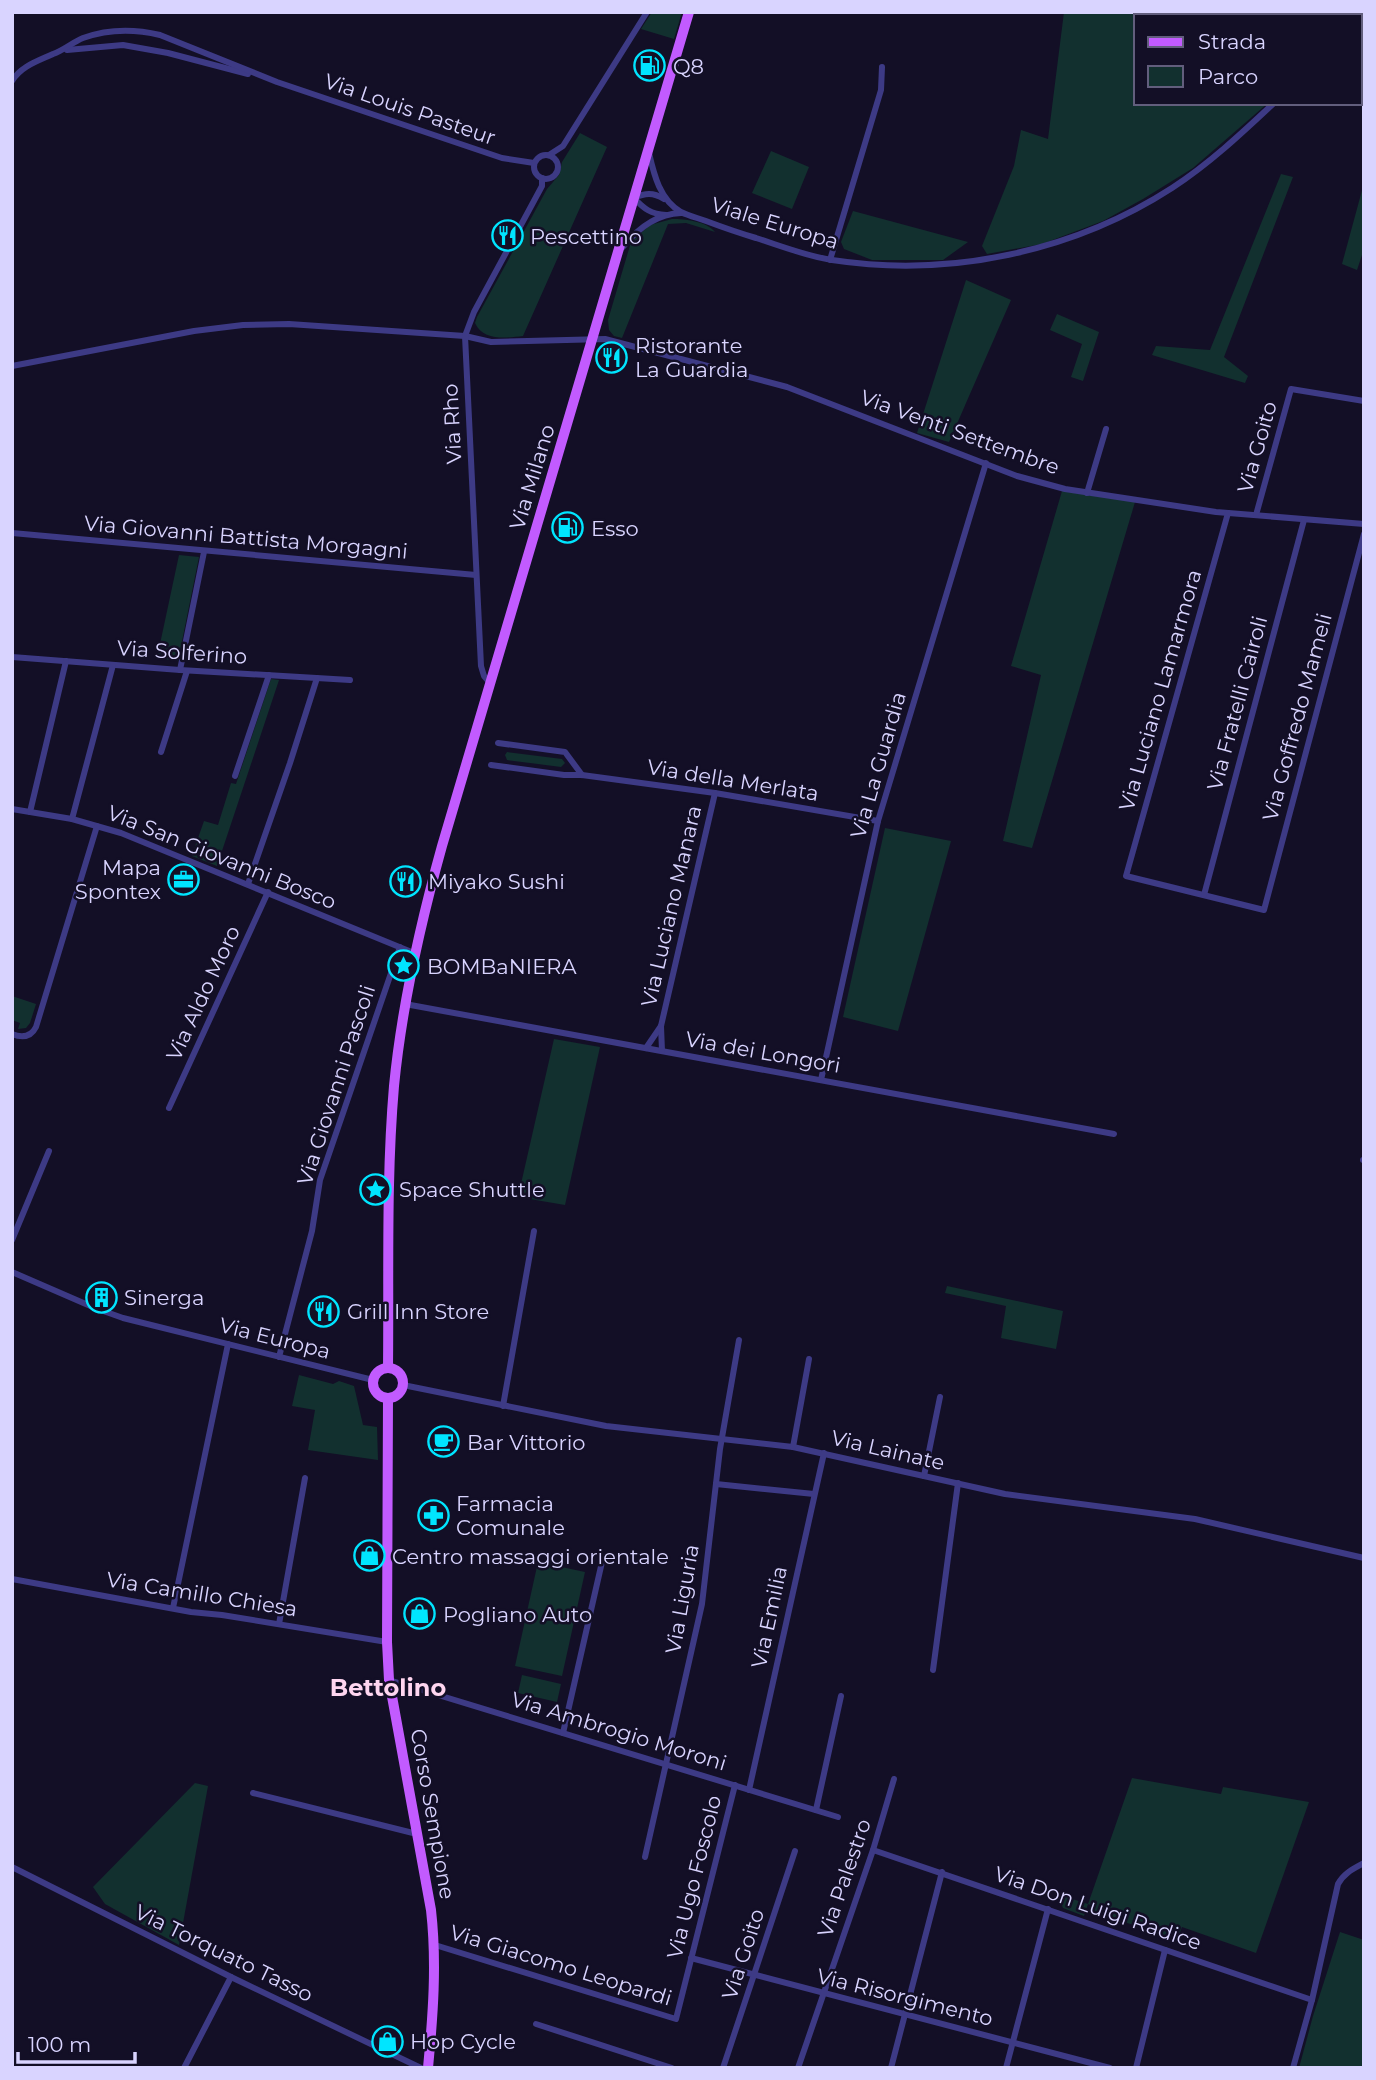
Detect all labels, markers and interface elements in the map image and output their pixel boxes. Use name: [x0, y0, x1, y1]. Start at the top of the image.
legend: [1134, 14, 1362, 105]
text: Strada: [1198, 29, 1266, 54]
fuel station icon: Q8: [633, 49, 667, 83]
place label: Q8: [673, 54, 704, 79]
text: Parco: [1198, 64, 1258, 89]
street label: Via Louis Pasteur: [321, 68, 499, 150]
street label: Viale Europa: [708, 192, 842, 254]
restaurant icon: Pescettino: [490, 219, 524, 253]
place label: Pescettino: [530, 224, 642, 249]
place label: Ristorante La Guardia: [635, 333, 748, 382]
restaurant icon: Ristorante La Guardia: [595, 340, 629, 374]
street label: Via Rho: [437, 383, 467, 465]
street label: Via Venti Settembre: [857, 384, 1063, 480]
street label: Via Goito: [1232, 398, 1282, 496]
street label: Via Milano: [504, 421, 560, 533]
street label: Via Giovanni Battista Morgagni: [83, 510, 409, 564]
fuel station icon: Esso: [551, 511, 585, 545]
place label: Esso: [591, 516, 639, 541]
street label: Via Luciano Lamarmora: [1114, 566, 1206, 814]
street label: Via Goffredo Mameli: [1257, 610, 1337, 824]
street label: Via Fratelli Cairoli: [1202, 613, 1272, 793]
street label: Via Solferino: [116, 635, 248, 669]
street label: Via La Guardia: [845, 689, 911, 841]
street label: Via della Merlata: [645, 754, 821, 806]
street label: Via San Giovanni Bosco: [104, 800, 340, 914]
street label: Via Luciano Manara: [636, 803, 706, 1009]
place label: Mapa Spontex: [75, 855, 161, 904]
office icon: Mapa Spontex: [167, 862, 201, 896]
restaurant icon: Miyako Sushi: [388, 864, 422, 898]
place label: Miyako Sushi: [428, 869, 565, 894]
street label: Via Aldo Moro: [161, 922, 245, 1064]
place icon: BOMBaNIERA: [387, 949, 421, 983]
place label: BOMBaNIERA: [427, 954, 577, 979]
street label: Via Giovanni Pascoli: [292, 982, 380, 1188]
street label: Via dei Longori: [684, 1026, 842, 1078]
place icon: Space Shuttle: [359, 1172, 393, 1206]
place label: Space Shuttle: [399, 1177, 545, 1202]
building icon: Sinerga: [84, 1280, 118, 1314]
place label: Sinerga: [124, 1285, 204, 1310]
restaurant icon: Grill Inn Store: [307, 1294, 341, 1328]
place label: Grill Inn Store: [347, 1299, 489, 1324]
street label: Via Europa: [217, 1312, 333, 1364]
cafe icon: Bar Vittorio: [427, 1425, 461, 1459]
street label: Via Lainate: [829, 1425, 947, 1475]
place label: Bar Vittorio: [467, 1430, 586, 1455]
place label: Farmacia Comunale: [456, 1491, 565, 1540]
pharmacy icon: Farmacia Comunale: [416, 1498, 450, 1532]
shop icon: Centro massaggi orientale: [352, 1539, 386, 1573]
street label: Via Liguria: [660, 1542, 704, 1656]
place label: Centro massaggi orientale: [392, 1544, 669, 1569]
street label: Via Emilia: [746, 1564, 792, 1670]
street label: Via Camillo Chiesa: [105, 1567, 299, 1621]
shop icon: Pogliano Auto: [403, 1597, 437, 1631]
place label: Pogliano Auto: [443, 1602, 592, 1627]
district label: Bettolino: [330, 1673, 446, 1702]
street label: Via Ambrogio Moroni: [508, 1686, 730, 1776]
street label: Corso Sempione: [406, 1727, 460, 1901]
street label: Via Ugo Foscolo: [662, 1793, 726, 1961]
street label: Via Palestro: [812, 1816, 876, 1940]
street label: Via Don Luigi Radice: [991, 1861, 1205, 1955]
street label: Via Torquato Tasso: [131, 1899, 317, 2007]
street label: Via Goito: [717, 1905, 769, 2003]
street label: Via Giacomo Leopardi: [447, 1919, 675, 2011]
street label: Via Risorgimento: [814, 1963, 996, 2031]
scale bar: [18, 2021, 135, 2064]
shop icon: Hop Cycle: [370, 2024, 404, 2058]
place label: Hop Cycle: [410, 2029, 516, 2054]
text: 100 m: [28, 2032, 91, 2057]

